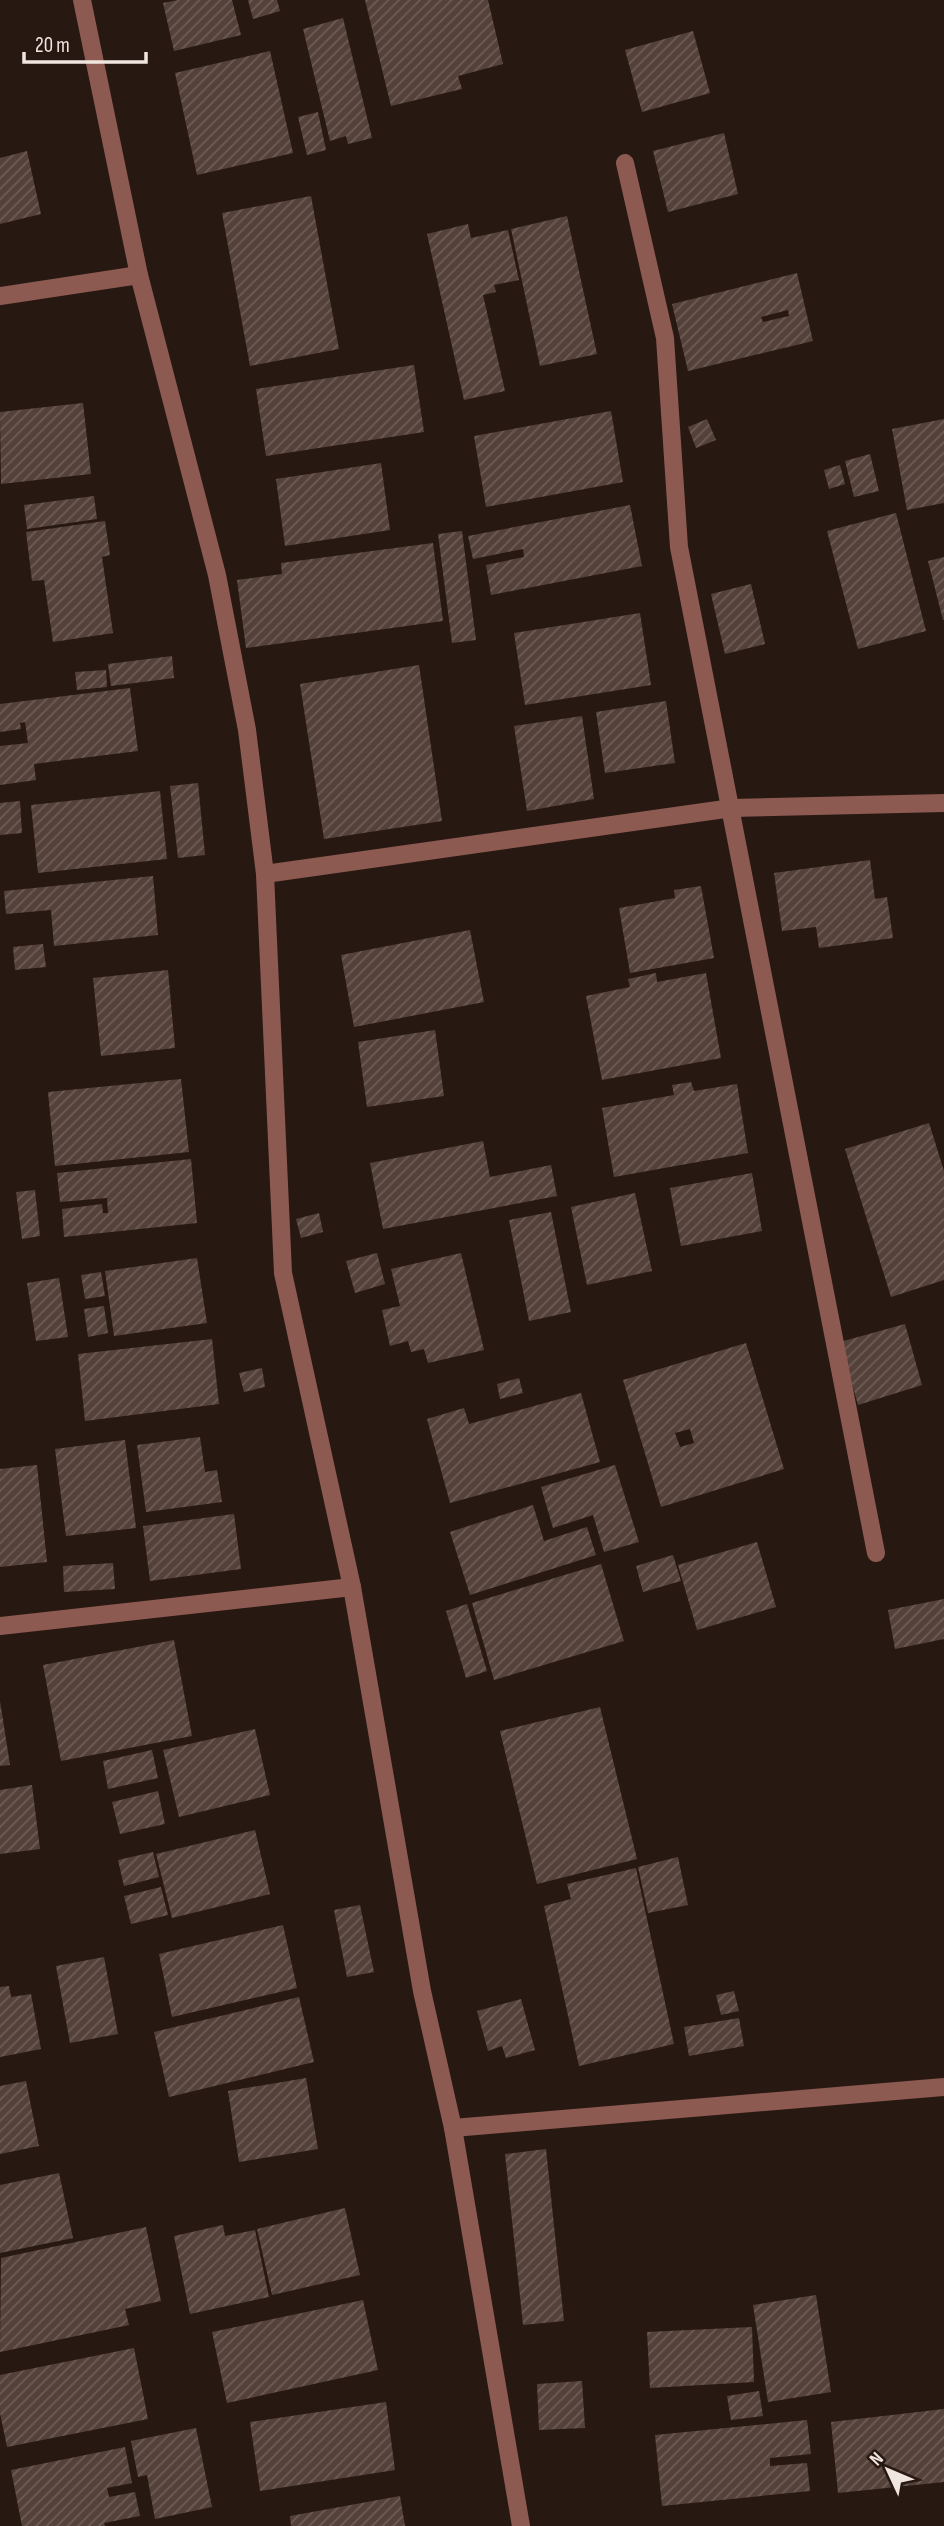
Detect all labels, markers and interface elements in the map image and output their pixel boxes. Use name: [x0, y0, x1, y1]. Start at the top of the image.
scale bar: [24, 21, 147, 65]
text: 20 m: [35, 33, 70, 58]
north arrow: [853, 2435, 923, 2505]
text: N: [865, 2448, 889, 2471]

